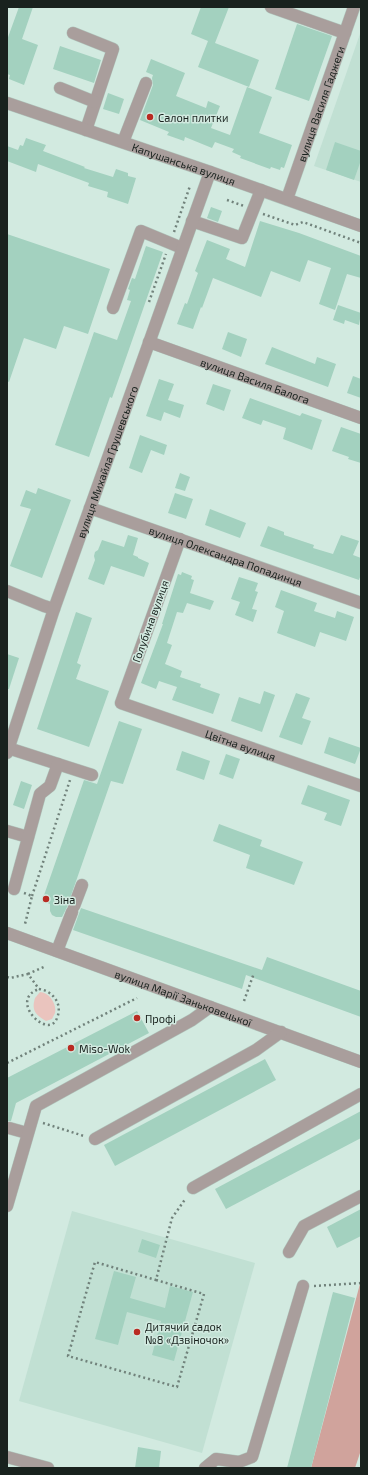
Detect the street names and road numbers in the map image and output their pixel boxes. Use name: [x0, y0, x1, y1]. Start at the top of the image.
street label: вулиця Василя Гаджеги: [294, 44, 346, 163]
street label: Капушанська вулиця: [131, 140, 237, 187]
street label: вулиця Василя Балога: [199, 355, 312, 406]
street label: вулиця Михайла Грушевського: [73, 384, 140, 539]
street label: вулиця Олександра Попадинця: [147, 523, 304, 589]
street label: Голубина вулиця: [129, 578, 172, 664]
street label: Цвітна вулиця: [204, 726, 278, 763]
street label: вулиця Марії Заньковецької: [113, 966, 254, 1028]

